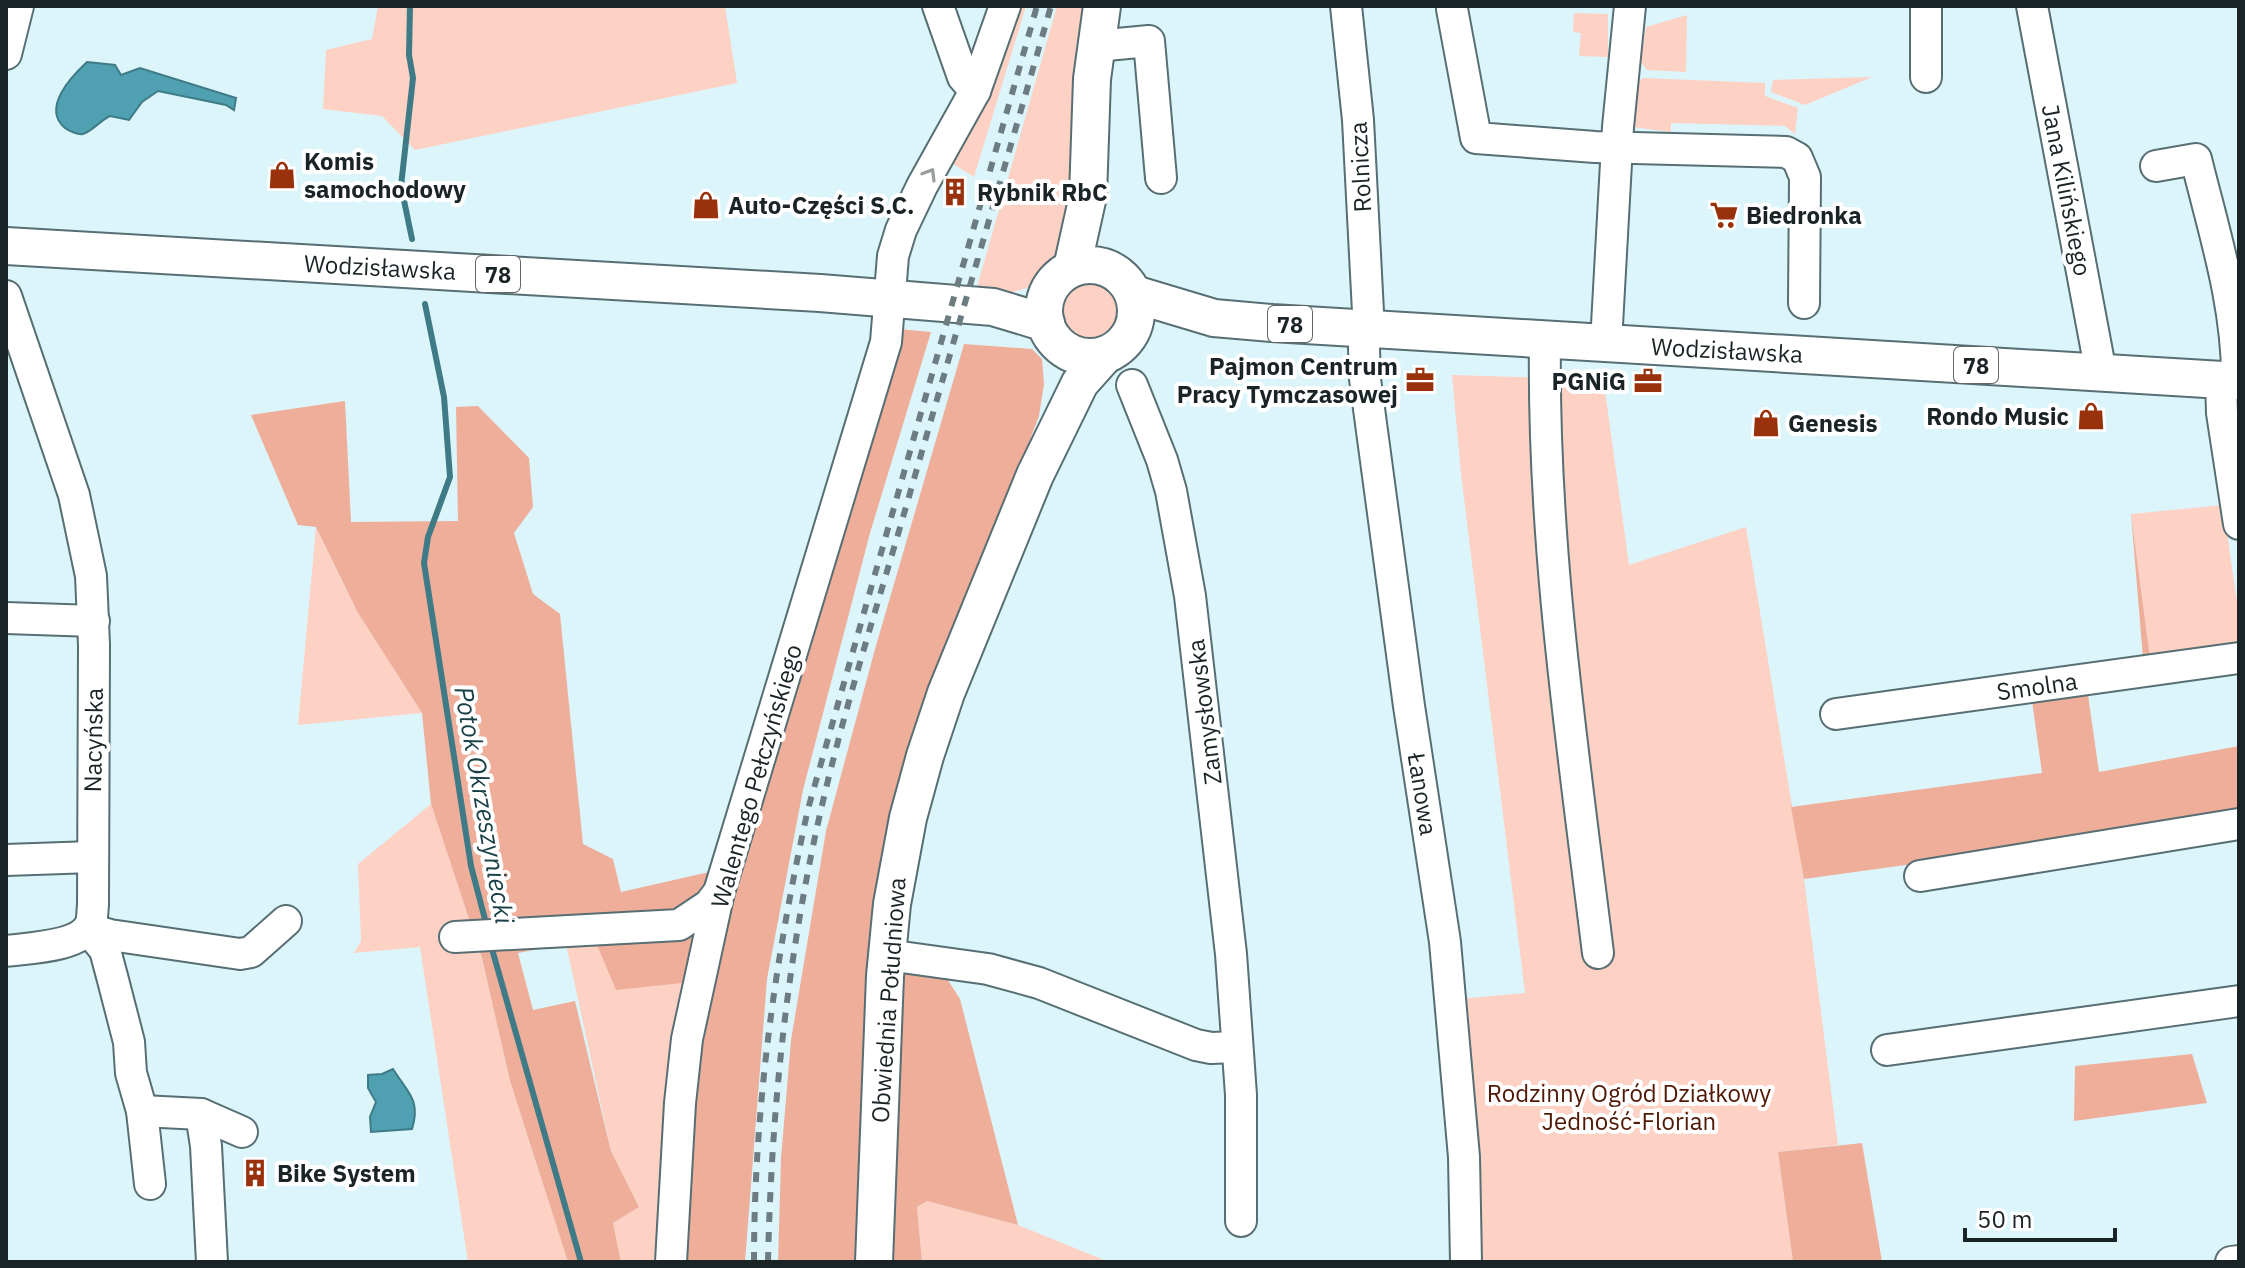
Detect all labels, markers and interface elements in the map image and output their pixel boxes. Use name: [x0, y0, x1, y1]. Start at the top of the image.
street label: Jana Kilińskiego: [2035, 102, 2099, 278]
street label: Rolnicza: [1342, 121, 1378, 213]
place label: Komis samochodowy: [304, 145, 466, 205]
shop icon: Komis samochodowy: [267, 160, 297, 190]
one-way arrow: [920, 168, 935, 183]
place label: Rybnik RbC: [977, 176, 1108, 208]
building icon: Rybnik RbC: [940, 177, 970, 207]
place label: Auto-Części S.C.: [728, 189, 914, 221]
shop icon: Auto-Części S.C.: [691, 190, 721, 220]
place label: Biedronka: [1746, 199, 1862, 231]
supermarket icon: Biedronka: [1709, 200, 1739, 230]
street label: Wodzisławska: [303, 247, 457, 287]
road number: 78: [476, 256, 520, 292]
road number: 78: [1268, 306, 1312, 342]
street label: Wodzisławska: [1650, 330, 1804, 370]
road number: 78: [1954, 347, 1998, 383]
place label: Pajmon Centrum Pracy Tymczasowej: [1177, 350, 1398, 410]
office icon: Pajmon Centrum Pracy Tymczasowej: [1405, 365, 1435, 395]
place label: PGNiG: [1552, 365, 1626, 397]
office icon: PGNiG: [1633, 366, 1663, 396]
place label: Rondo Music: [1926, 400, 2069, 432]
shop icon: Rondo Music: [2076, 401, 2106, 431]
place label: Genesis: [1788, 407, 1878, 439]
shop icon: Genesis: [1751, 408, 1781, 438]
street label: Zamysłowska: [1179, 637, 1229, 787]
street label: Walentego Pełczyńskiego: [703, 641, 809, 911]
street label: Smolna: [1995, 664, 2080, 708]
water label: Potok Okrzeszyniecki: [447, 684, 523, 927]
street label: Nacyńska: [76, 687, 110, 793]
street label: Łanowa: [1401, 750, 1445, 838]
street label: Obwiednia Południowa: [863, 876, 913, 1124]
park label: Rodzinny Ogród Działkowy Jedność-Florian: [1487, 1077, 1771, 1137]
place label: Bike System: [277, 1157, 416, 1189]
building icon: Bike System: [240, 1158, 270, 1188]
scale bar: [1965, 1192, 2115, 1242]
text: 50 m: [1977, 1203, 2032, 1235]

